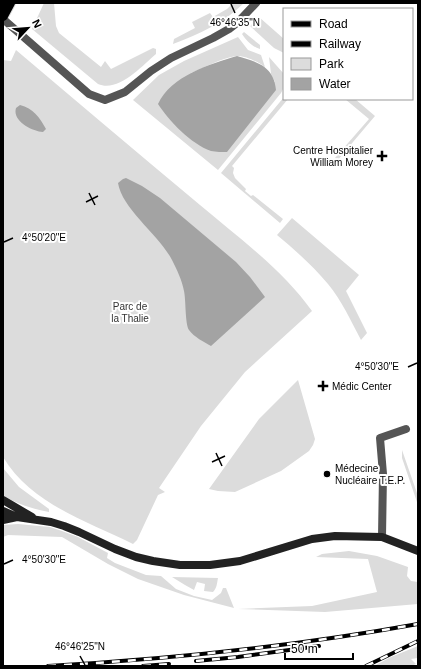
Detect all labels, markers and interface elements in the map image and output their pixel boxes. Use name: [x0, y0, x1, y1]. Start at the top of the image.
north arrow: [8, 8, 48, 48]
legend: [283, 8, 413, 100]
text: N: [30, 17, 44, 30]
text: 46°46'35"N: [210, 17, 260, 28]
text: Road: [319, 17, 348, 31]
text: Railway: [319, 37, 361, 51]
text: Park: [319, 57, 345, 71]
text: Water: [319, 77, 351, 91]
place label: Centre Hospitalier William Morey: [293, 145, 374, 168]
marker: Centre Hospitalier William Morey: [376, 150, 388, 162]
text: 4°50'20"E: [22, 232, 66, 243]
park label: Parc de la Thalie: [111, 301, 149, 324]
text: 4°50'30"E: [355, 361, 399, 372]
marker: Médic Center: [317, 380, 329, 392]
place label: Médic Center: [332, 381, 392, 392]
place label: Médecine Nucléaire T.E.P.: [335, 463, 405, 486]
marker: Médecine Nucléaire T.E.P.: [322, 469, 332, 479]
text: 4°50'30"E: [22, 554, 66, 565]
scale bar: [285, 635, 353, 661]
text: 46°46'25"N: [55, 641, 105, 652]
text: 50 m: [291, 642, 318, 656]

